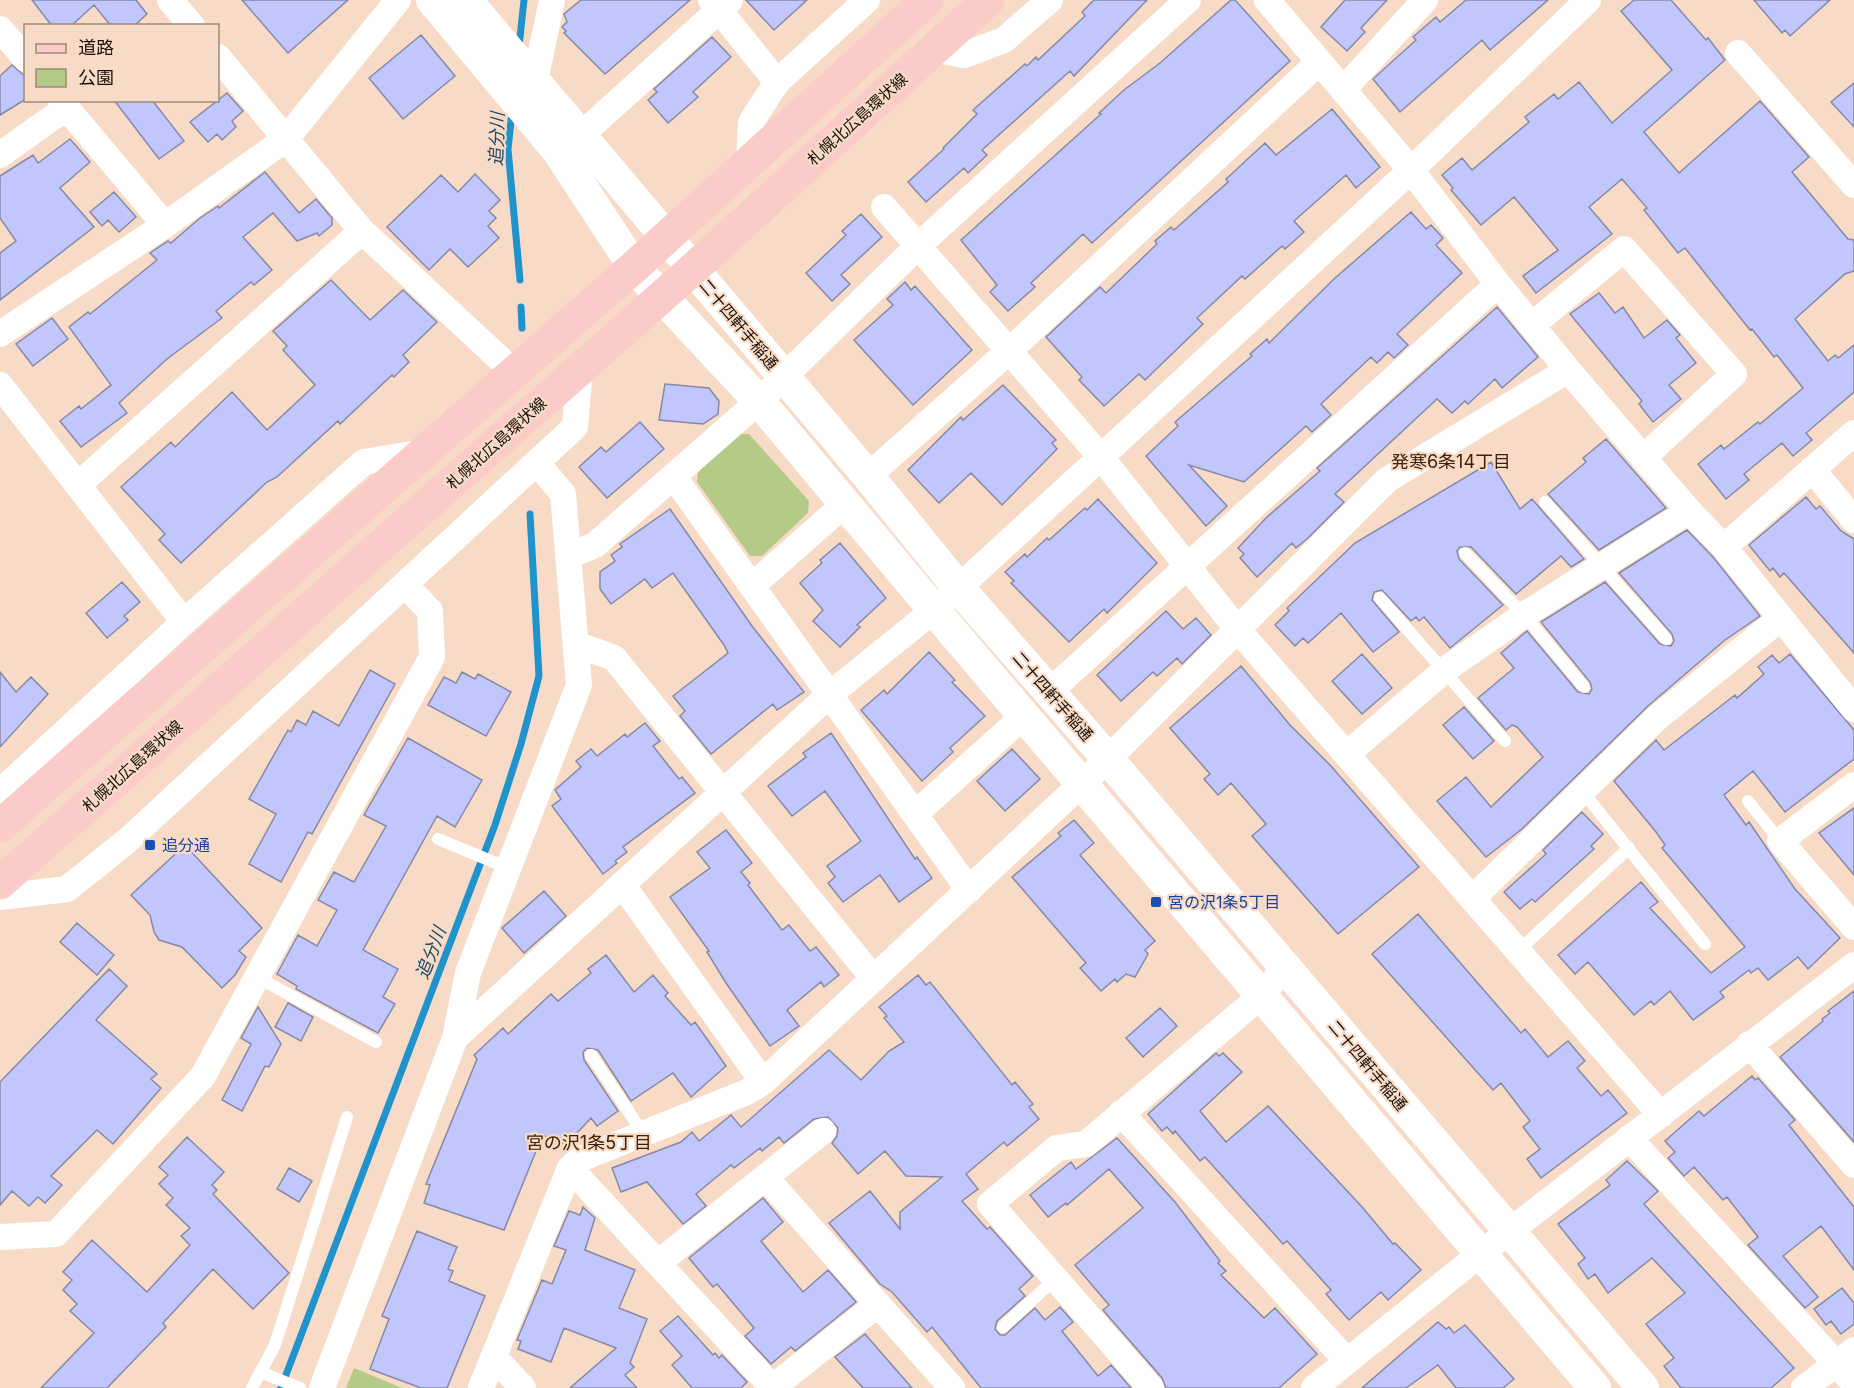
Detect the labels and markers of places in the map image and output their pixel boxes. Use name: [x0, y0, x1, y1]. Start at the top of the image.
place label: 追分通: [162, 835, 210, 855]
marker: 追分通: [143, 838, 157, 852]
place label: 宮の沢1条5丁目: [1168, 892, 1280, 912]
marker: 宮の沢1条5丁目: [1149, 895, 1163, 909]

